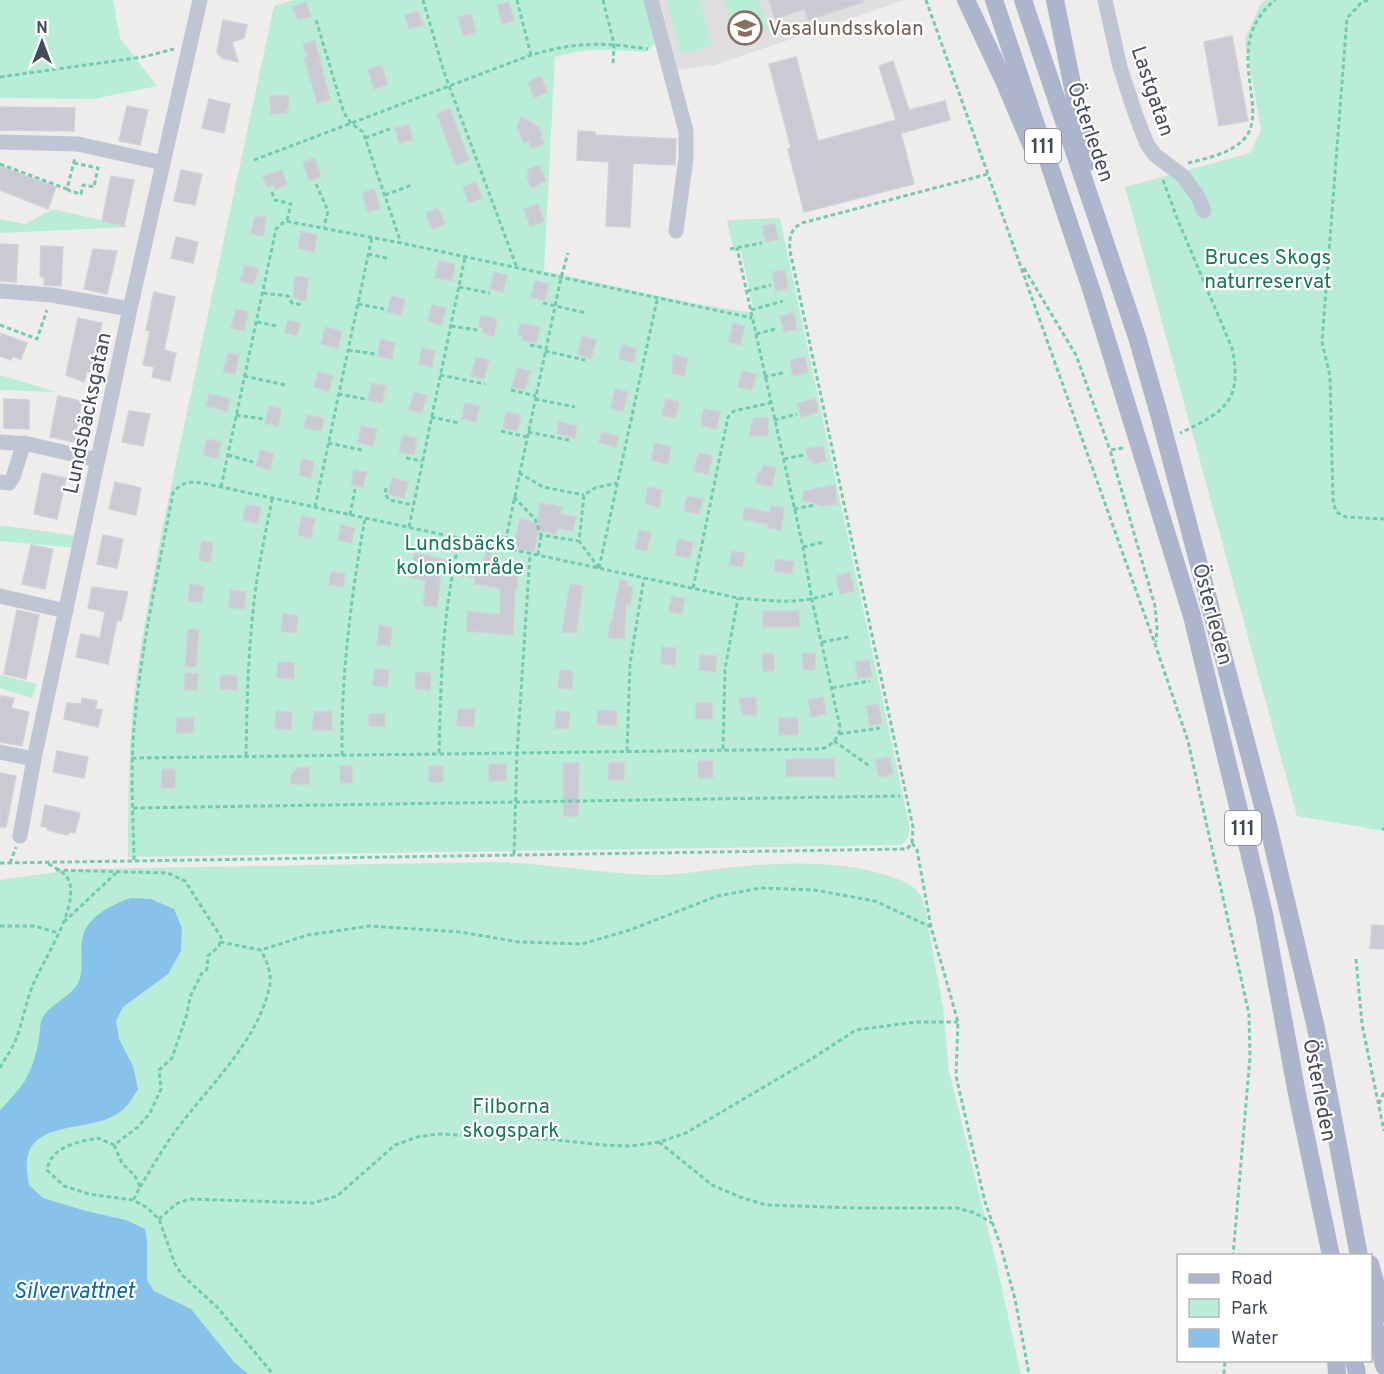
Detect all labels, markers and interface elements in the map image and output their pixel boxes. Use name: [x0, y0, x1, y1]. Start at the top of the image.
school or university icon: Vasalundsskolan: [727, 10, 763, 46]
north arrow: [12, 12, 72, 72]
place label: Vasalundsskolan: [768, 16, 924, 43]
text: N: [36, 19, 48, 39]
street label: Lastgatan: [1124, 43, 1180, 140]
street label: Österleden: [1060, 79, 1119, 186]
road number: 111: [1025, 129, 1061, 163]
park label: Bruces Skogs naturreservat: [1204, 245, 1332, 296]
street label: Lundsbäcksgatan: [58, 330, 119, 497]
park label: Lundsbäcks koloniområde: [396, 531, 524, 582]
street label: Österleden: [1185, 561, 1238, 668]
road number: 111: [1225, 811, 1261, 845]
street label: Österleden: [1295, 1037, 1342, 1144]
park label: Filborna skogspark: [463, 1094, 559, 1145]
legend: [1177, 1254, 1372, 1362]
text: Road: [1231, 1268, 1273, 1291]
water label: Silvervattnet: [14, 1279, 136, 1306]
text: Park: [1231, 1298, 1268, 1321]
text: Water: [1231, 1328, 1278, 1351]

